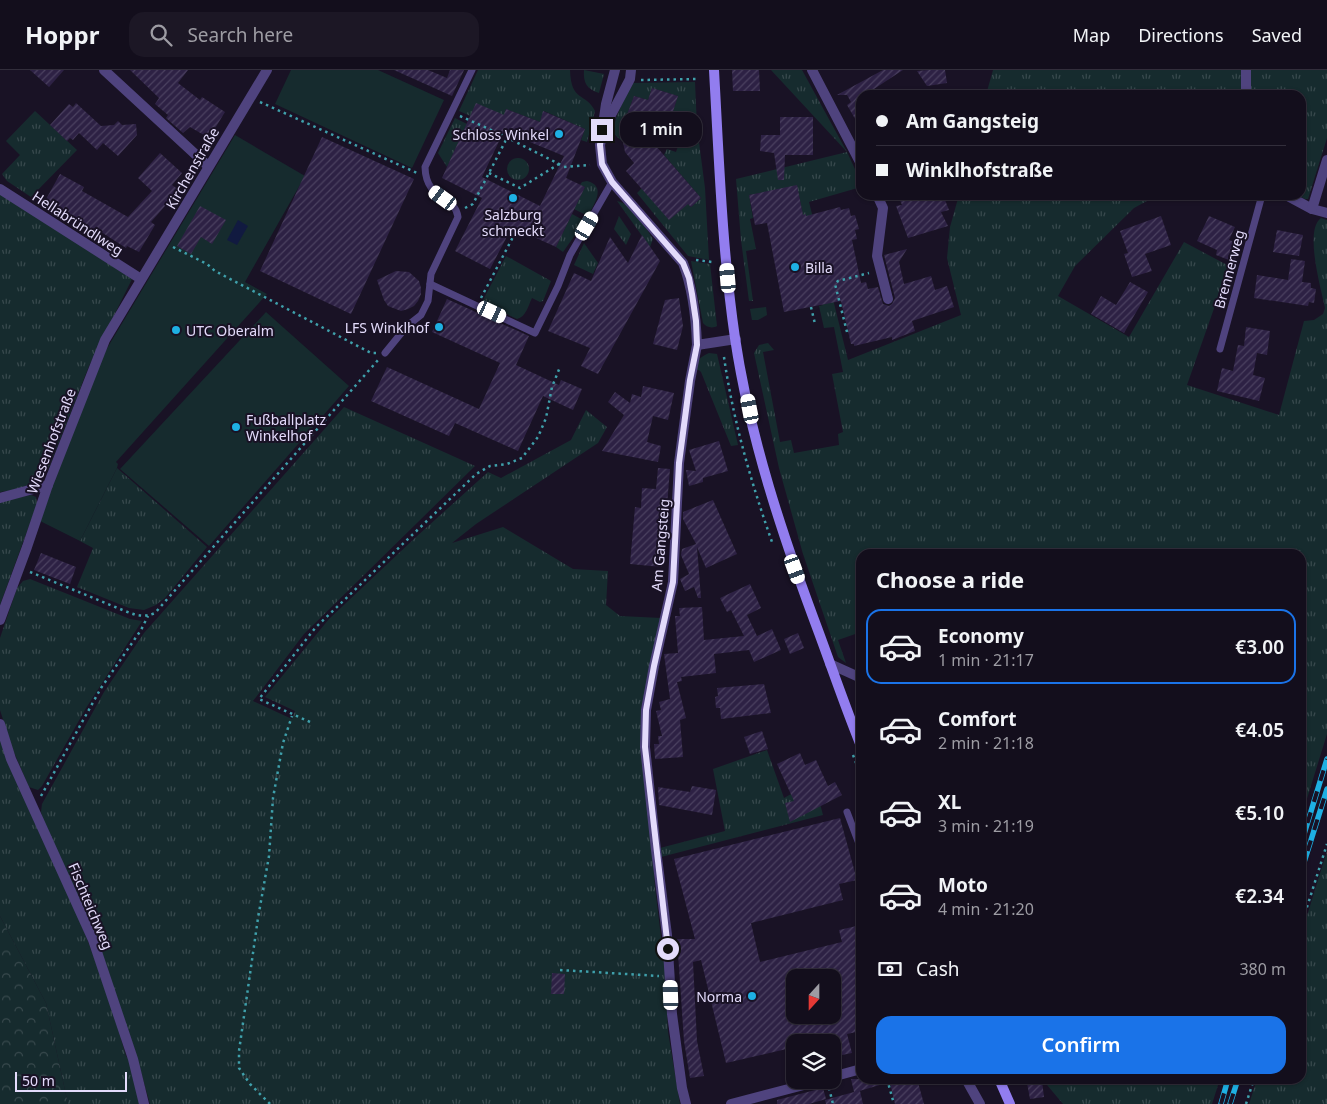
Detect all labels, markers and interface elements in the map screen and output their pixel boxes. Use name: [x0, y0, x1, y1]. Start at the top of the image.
search box: [129, 12, 479, 57]
text: Hoppr: [25, 18, 99, 51]
icon: search: [147, 21, 175, 49]
text: Search here: [187, 22, 293, 48]
text: Map: [1073, 23, 1110, 47]
text: Directions: [1138, 23, 1224, 47]
text: Saved: [1252, 23, 1302, 47]
text: Am Gangsteig: [906, 108, 1039, 134]
callout: 1 min: [620, 112, 702, 148]
text: 1 min: [639, 118, 683, 140]
route end: [591, 119, 613, 141]
street label: Kirchenstraße: [161, 124, 223, 212]
place label: Schloss Winkel: [453, 125, 549, 144]
marker: Schloss Winkel: [553, 128, 565, 140]
text: Winklhofstraße: [906, 157, 1053, 183]
car: [426, 183, 459, 213]
street label: Hellabründlweg: [29, 186, 127, 260]
marker: Salzburg schmeckt: [507, 192, 519, 204]
place label: Salzburg schmeckt: [482, 205, 544, 240]
car: [573, 209, 600, 243]
street label: Brennerweg: [1209, 227, 1249, 311]
place label: Billa: [805, 258, 833, 277]
marker: Billa: [789, 261, 801, 273]
car: [719, 262, 736, 294]
car: [475, 299, 508, 325]
place label: LFS Winklhof: [345, 318, 430, 337]
place label: UTC Oberalm: [186, 321, 274, 340]
marker: LFS Winklhof: [433, 321, 445, 333]
marker: UTC Oberalm: [170, 324, 182, 336]
street label: Wiesenhofstraße: [22, 385, 80, 496]
car: [739, 393, 760, 425]
place label: Fußballplatz Winkelhof: [246, 410, 327, 445]
marker: Fußballplatz Winkelhof: [230, 421, 242, 433]
street label: Am Gangsteig: [646, 498, 674, 592]
car: [782, 552, 807, 586]
text: Choose a ride: [876, 564, 1024, 594]
text: Economy: [938, 623, 1024, 649]
icon: car: [878, 624, 923, 669]
text: €3.00: [1235, 634, 1284, 660]
text: 1 min · 21:17: [938, 649, 1034, 671]
text: Comfort: [938, 706, 1017, 732]
icon: car: [878, 707, 923, 752]
text: €4.05: [1235, 717, 1284, 743]
text: 2 min · 21:18: [938, 732, 1034, 754]
text: XL: [938, 789, 961, 815]
icon: car: [878, 790, 923, 835]
text: €5.10: [1235, 800, 1284, 826]
text: 3 min · 21:19: [938, 815, 1034, 837]
street label: Fischteichweg: [64, 860, 118, 952]
text: Moto: [938, 872, 988, 898]
icon: car: [878, 873, 923, 918]
text: €2.34: [1235, 883, 1284, 909]
text: 4 min · 21:20: [938, 898, 1034, 920]
route start: [657, 938, 679, 960]
icon: cash: [876, 955, 904, 983]
text: Cash: [916, 956, 960, 982]
text: 380 m: [1239, 958, 1286, 980]
north arrow: [786, 969, 841, 1024]
map controls: [786, 969, 841, 1089]
car: [662, 980, 679, 1010]
place label: Norma: [696, 987, 742, 1006]
marker: Norma: [746, 990, 758, 1002]
button: Confirm: [876, 1016, 1286, 1074]
button: layers: [786, 1034, 841, 1089]
scale bar: [15, 1069, 128, 1092]
text: 50 m: [22, 1071, 55, 1090]

